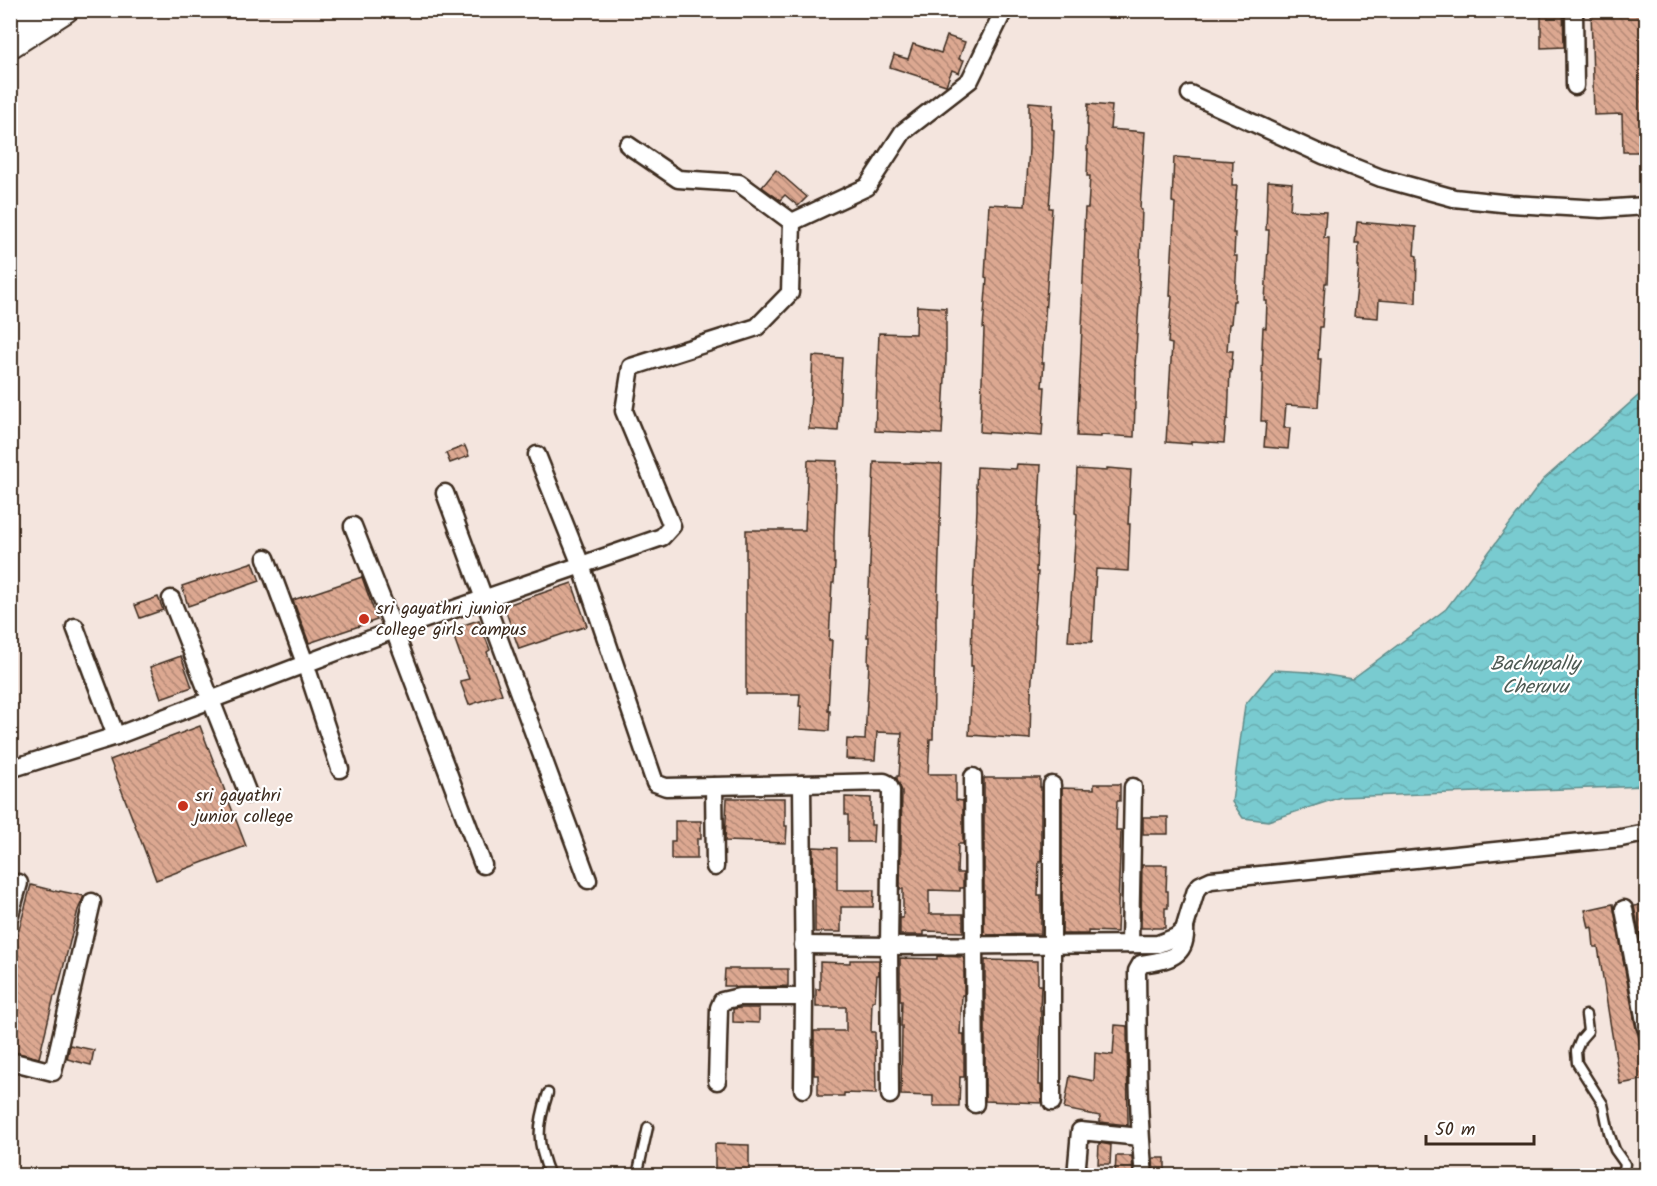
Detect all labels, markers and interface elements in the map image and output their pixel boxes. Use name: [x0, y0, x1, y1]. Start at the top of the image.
place label: sri gayathri junior college girls campus: [376, 595, 527, 645]
marker: sri gayathri junior college girls campus: [357, 612, 371, 626]
water label: Bachupally Cheruvu: [1490, 649, 1582, 704]
place label: sri gayathri junior college: [191, 782, 293, 832]
marker: sri gayathri junior college: [176, 799, 190, 813]
scale bar: [1426, 1108, 1534, 1146]
text: 50 m: [1435, 1116, 1475, 1145]

